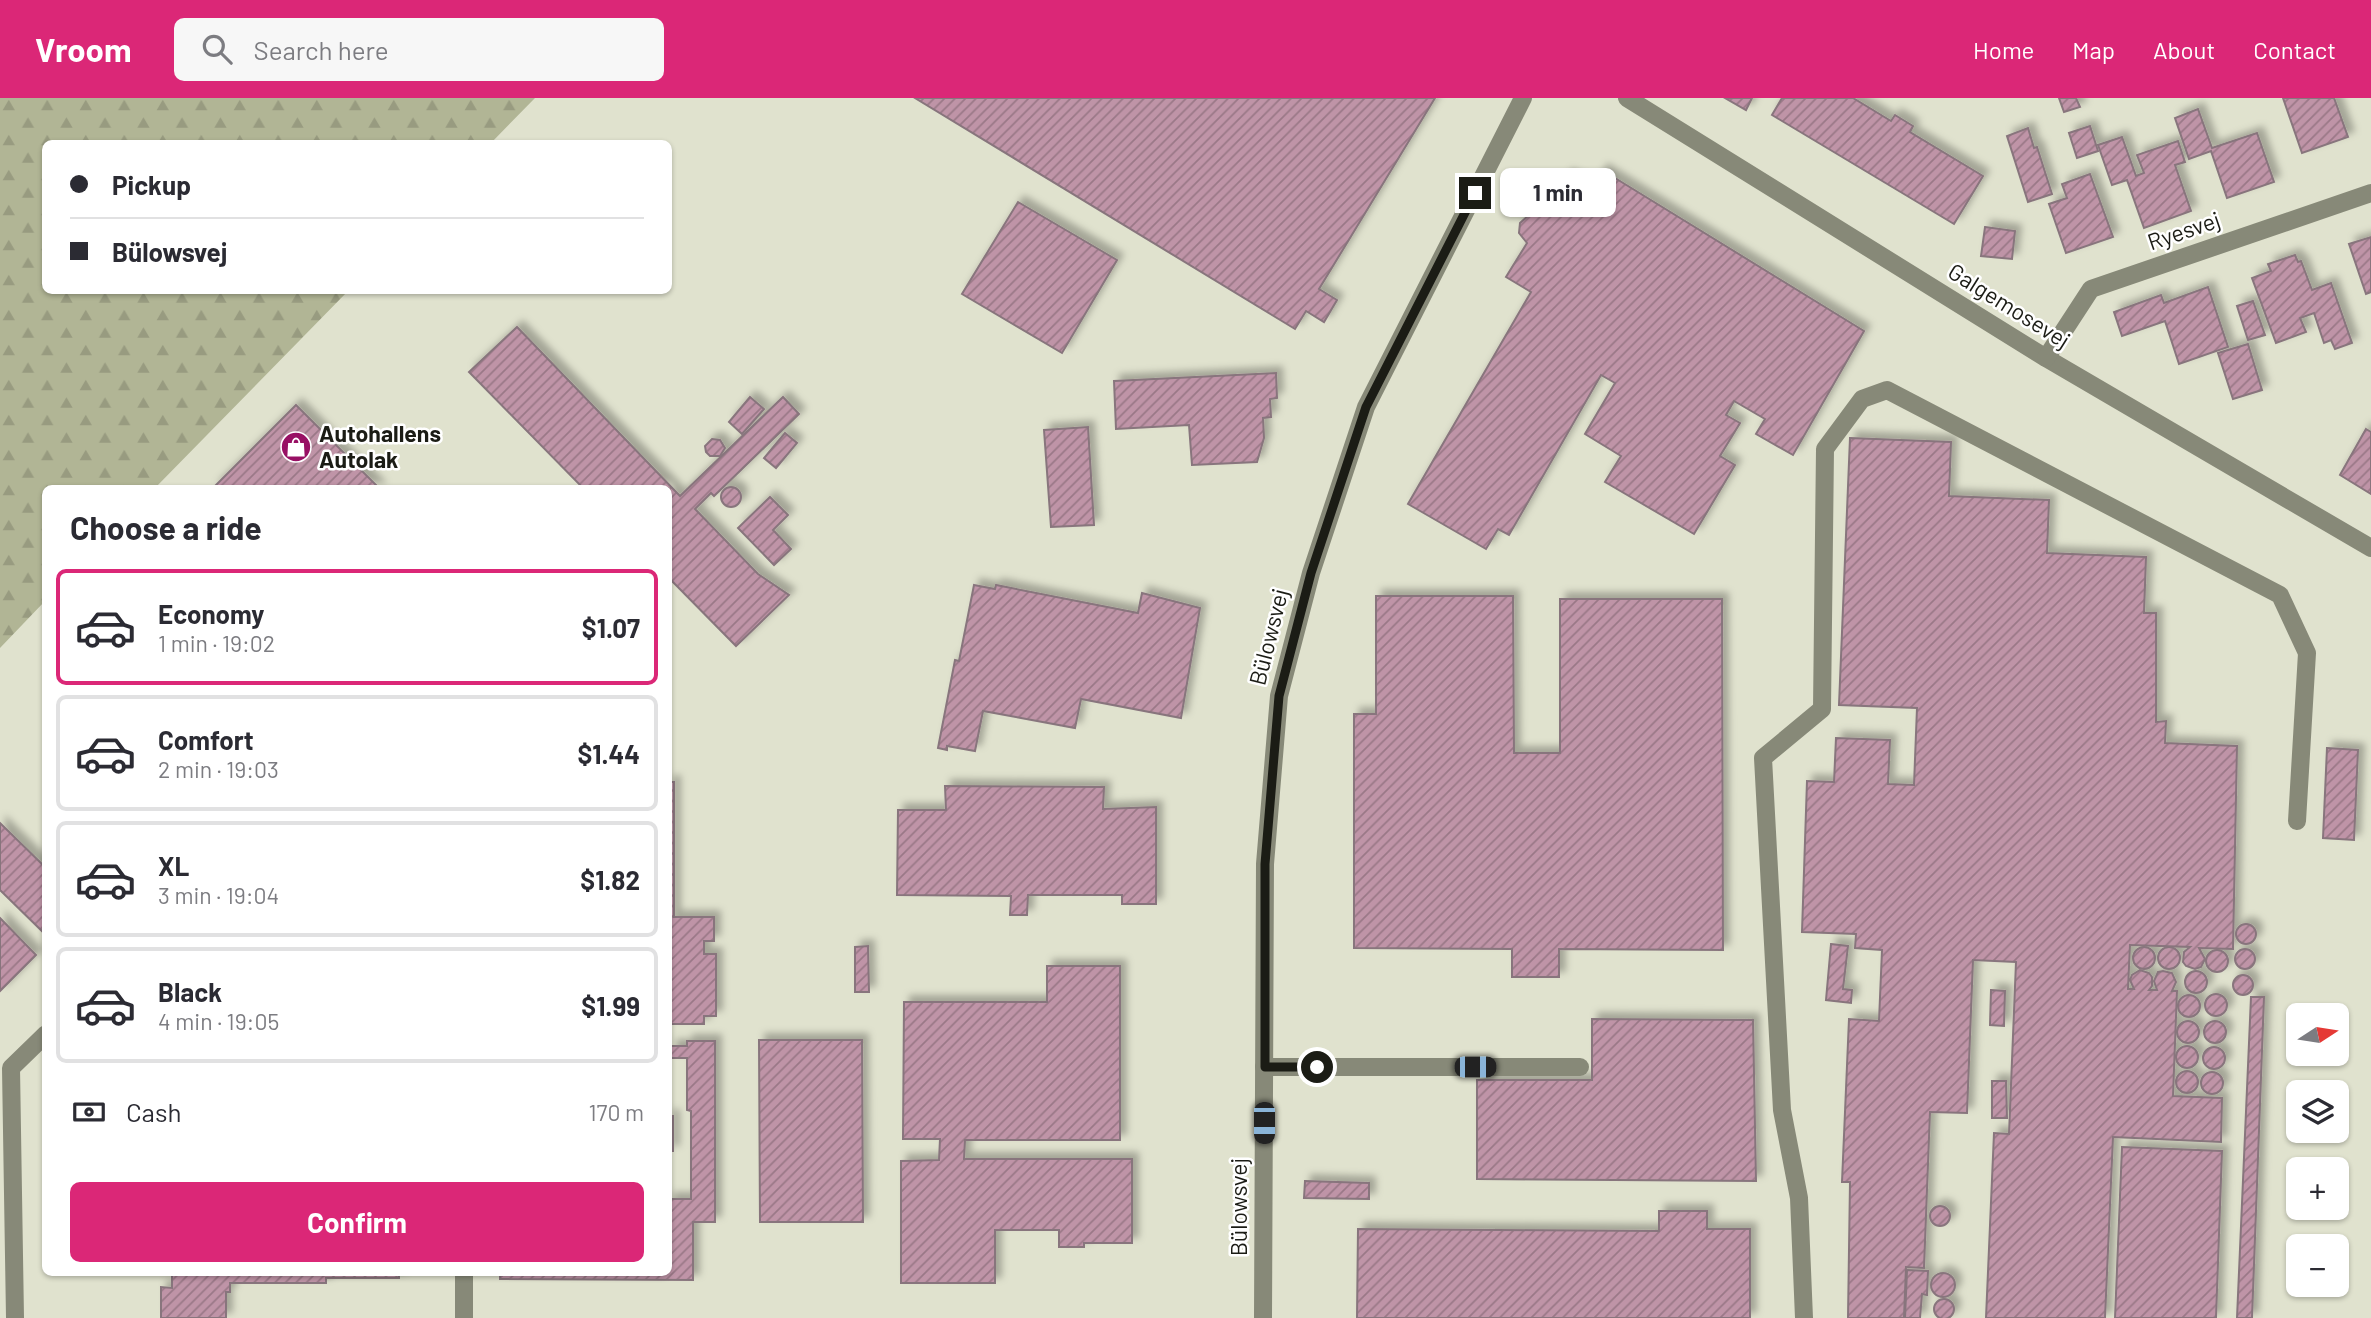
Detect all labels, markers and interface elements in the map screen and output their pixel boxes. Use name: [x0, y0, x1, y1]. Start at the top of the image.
search box: [174, 18, 664, 81]
text: Vroom: [35, 29, 132, 69]
icon: search: [198, 30, 236, 68]
text: Search here: [254, 34, 389, 65]
text: Home: [1973, 35, 2034, 64]
text: Map: [2072, 35, 2115, 64]
text: About: [2153, 35, 2215, 64]
text: Contact: [2253, 35, 2336, 64]
callout: 1 min: [1500, 168, 1615, 217]
text: Pickup: [112, 169, 191, 200]
route end: [1459, 177, 1491, 209]
text: 1 min: [1533, 178, 1583, 206]
street label: Ryesvej: [2144, 205, 2224, 256]
text: Bülowsvej: [112, 236, 227, 267]
street label: Galgemosevej: [1943, 257, 2076, 354]
place label: Autohallens Autolak: [319, 419, 441, 473]
shop icon: Autohallens Autolak: [279, 430, 313, 464]
text: Choose a ride: [70, 508, 262, 546]
street label: Bülowsvej: [1243, 586, 1294, 688]
icon: car: [74, 596, 137, 659]
text: Economy: [158, 598, 264, 629]
text: $1.07: [582, 612, 640, 643]
text: 1 min · 19:02: [158, 629, 275, 657]
icon: car: [74, 722, 137, 785]
text: Comfort: [158, 724, 254, 755]
text: $1.44: [577, 738, 640, 769]
text: 2 min · 19:03: [158, 755, 279, 783]
icon: car: [74, 848, 137, 911]
text: XL: [158, 850, 189, 881]
text: $1.82: [580, 864, 640, 895]
text: 3 min · 19:04: [158, 881, 279, 909]
icon: car: [74, 974, 137, 1037]
text: Black: [158, 976, 222, 1007]
text: $1.99: [581, 990, 640, 1021]
north arrow: [2286, 1003, 2348, 1066]
map controls: [2286, 1003, 2349, 1297]
text: 4 min · 19:05: [158, 1007, 279, 1035]
route start: [1301, 1051, 1333, 1083]
car: [1455, 1057, 1497, 1078]
button: layers: [2286, 1080, 2349, 1143]
icon: cash: [70, 1093, 108, 1131]
text: Cash: [126, 1096, 181, 1127]
text: 170 m: [588, 1098, 644, 1126]
car: [1254, 1102, 1275, 1144]
button: +: [2286, 1157, 2349, 1220]
street label: Bülowsvej: [1224, 1158, 1252, 1256]
button: Confirm: [70, 1182, 644, 1262]
button: −: [2286, 1234, 2349, 1297]

